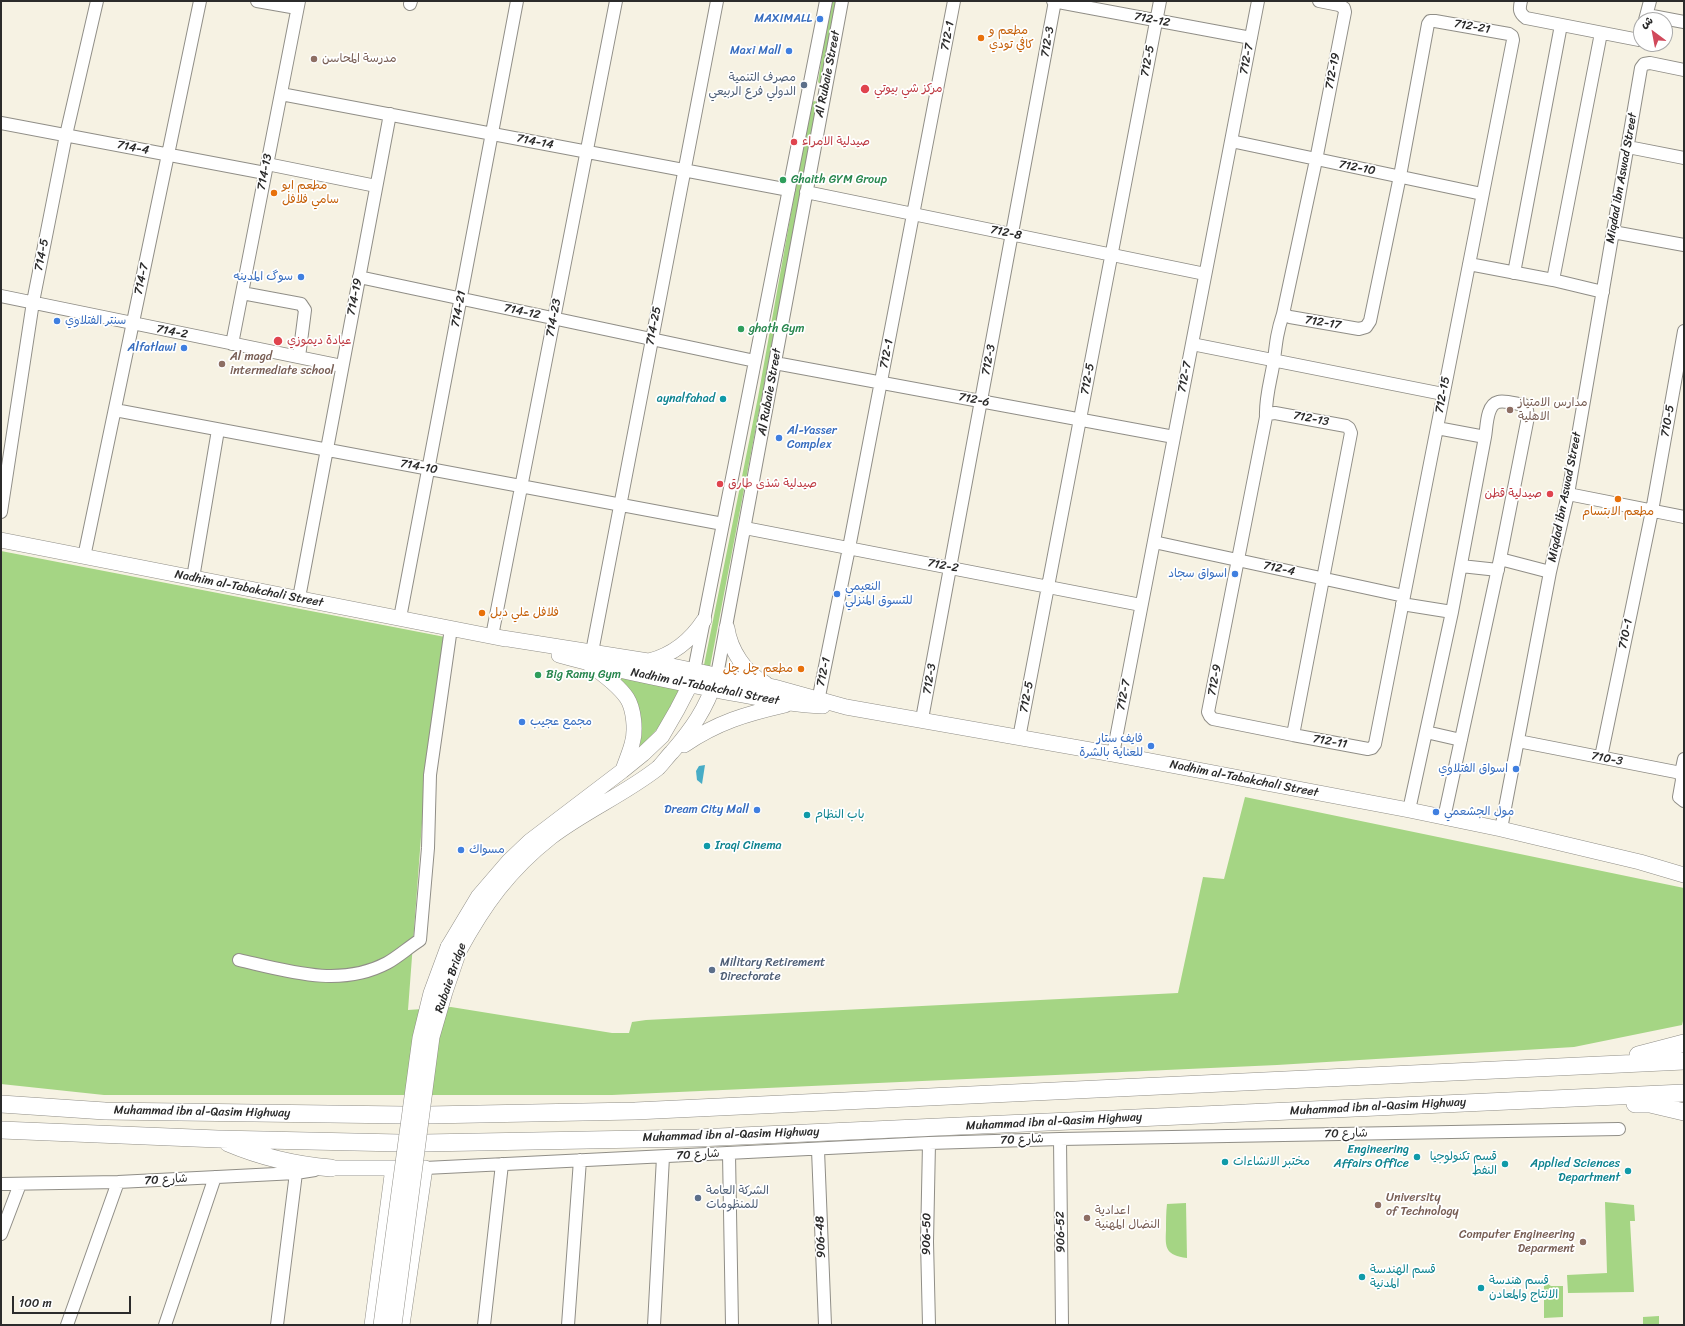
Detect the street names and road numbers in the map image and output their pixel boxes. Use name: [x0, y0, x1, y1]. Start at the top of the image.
street label: 712-12: [1133, 9, 1171, 31]
street label: 712-21: [1453, 17, 1491, 37]
street label: 712-1: [938, 20, 958, 52]
street label: 712-3: [1038, 25, 1058, 59]
street label: Al Rubaie Street: [813, 29, 843, 119]
street label: 712-7: [1237, 42, 1257, 76]
street label: 712-5: [1138, 44, 1158, 78]
street label: 712-19: [1322, 51, 1344, 91]
street label: Miqdad ibn Aswad Street: [1603, 112, 1641, 244]
street label: 714-14: [515, 131, 555, 153]
street label: 714-4: [116, 138, 150, 158]
street label: 714-13: [254, 153, 276, 191]
street label: 712-10: [1337, 157, 1377, 179]
street label: 712-8: [989, 223, 1023, 243]
street label: 714-5: [32, 238, 52, 272]
street label: 714-7: [132, 262, 152, 296]
street label: 714-19: [344, 277, 366, 317]
street label: 714-21: [448, 289, 470, 329]
street label: 714-23: [543, 298, 565, 338]
street label: 714-12: [502, 301, 542, 323]
street label: 714-25: [643, 305, 665, 347]
street label: 712-17: [1304, 313, 1342, 333]
street label: 714-2: [155, 322, 189, 342]
street label: 712-1: [877, 338, 897, 370]
street label: 712-3: [979, 343, 999, 377]
street label: Al Rubaie Street: [755, 347, 785, 437]
street label: 712-7: [1175, 360, 1195, 394]
street label: 712-5: [1078, 362, 1098, 396]
street label: 712-15: [1432, 375, 1454, 415]
street label: 712-6: [957, 390, 991, 410]
street label: 710-5: [1658, 404, 1678, 438]
street label: 712-13: [1292, 408, 1330, 430]
street label: Miqdad ibn Aswad Street: [1545, 431, 1585, 563]
street label: 714-10: [399, 457, 439, 477]
street label: 712-2: [926, 556, 960, 576]
street label: 712-4: [1262, 559, 1296, 579]
street label: Nadhim al-Tabakchali Street: [173, 568, 325, 610]
street label: 710-1: [1616, 618, 1636, 650]
street label: 712-1: [814, 656, 834, 688]
street label: 712-3: [920, 662, 940, 696]
street label: 712-9: [1205, 663, 1225, 697]
street label: Nadhim al-Tabakchali Street: [629, 666, 781, 708]
street label: 712-7: [1114, 678, 1134, 712]
street label: 712-5: [1017, 680, 1037, 714]
street label: 712-11: [1312, 732, 1348, 752]
street label: 710-3: [1590, 749, 1624, 769]
street label: Nadhim al-Tabakchali Street: [1168, 758, 1320, 800]
street label: Rubaie Bridge: [432, 941, 470, 1015]
street label: Muhammad ibn al-Qasim Highway: [1289, 1095, 1467, 1119]
street label: Muhammad ibn al-Qasim Highway: [114, 1103, 290, 1121]
street label: Muhammad ibn al-Qasim Highway: [965, 1110, 1143, 1134]
street label: Muhammad ibn al-Qasim Highway: [643, 1125, 819, 1145]
street label: شارع 70: [1324, 1126, 1368, 1142]
street label: شارع 70: [1000, 1132, 1044, 1148]
street label: شارع 70: [676, 1147, 720, 1163]
street label: شارع 70: [144, 1172, 188, 1188]
street label: 906-52: [1053, 1211, 1069, 1253]
street label: 906-50: [919, 1213, 935, 1255]
street label: 906-48: [813, 1216, 829, 1258]

